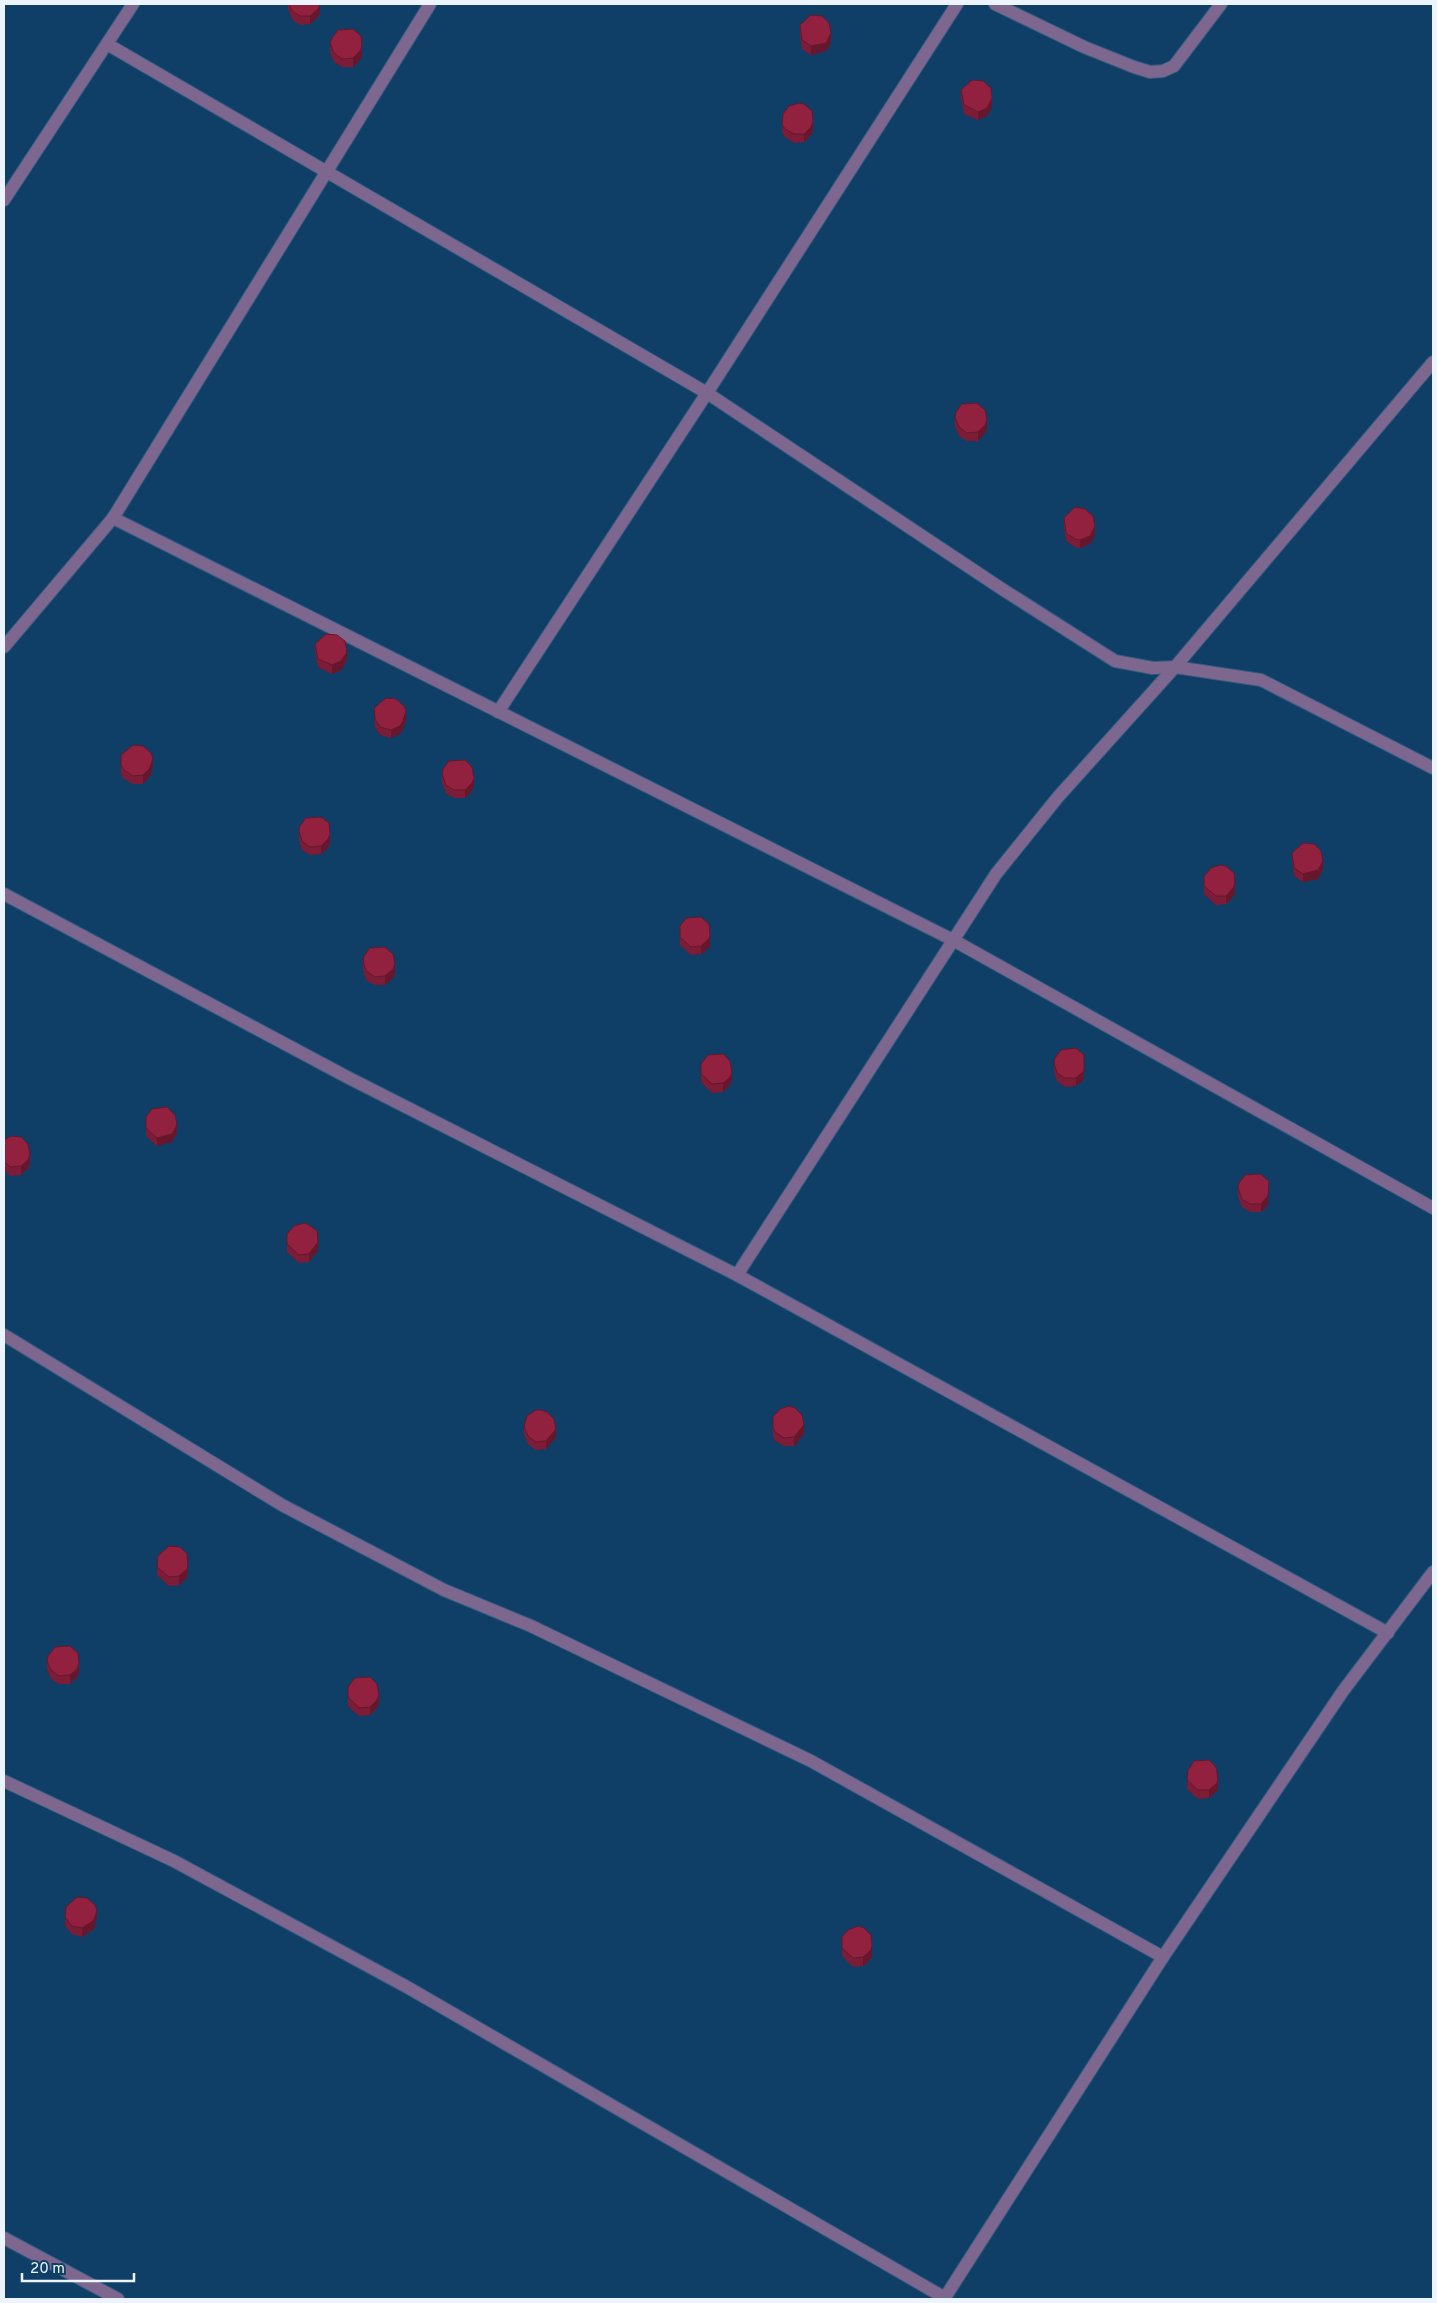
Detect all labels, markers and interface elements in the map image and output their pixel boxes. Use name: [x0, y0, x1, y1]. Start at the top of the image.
scale bar: [22, 2250, 135, 2282]
text: 20 m: [30, 2260, 65, 2279]

